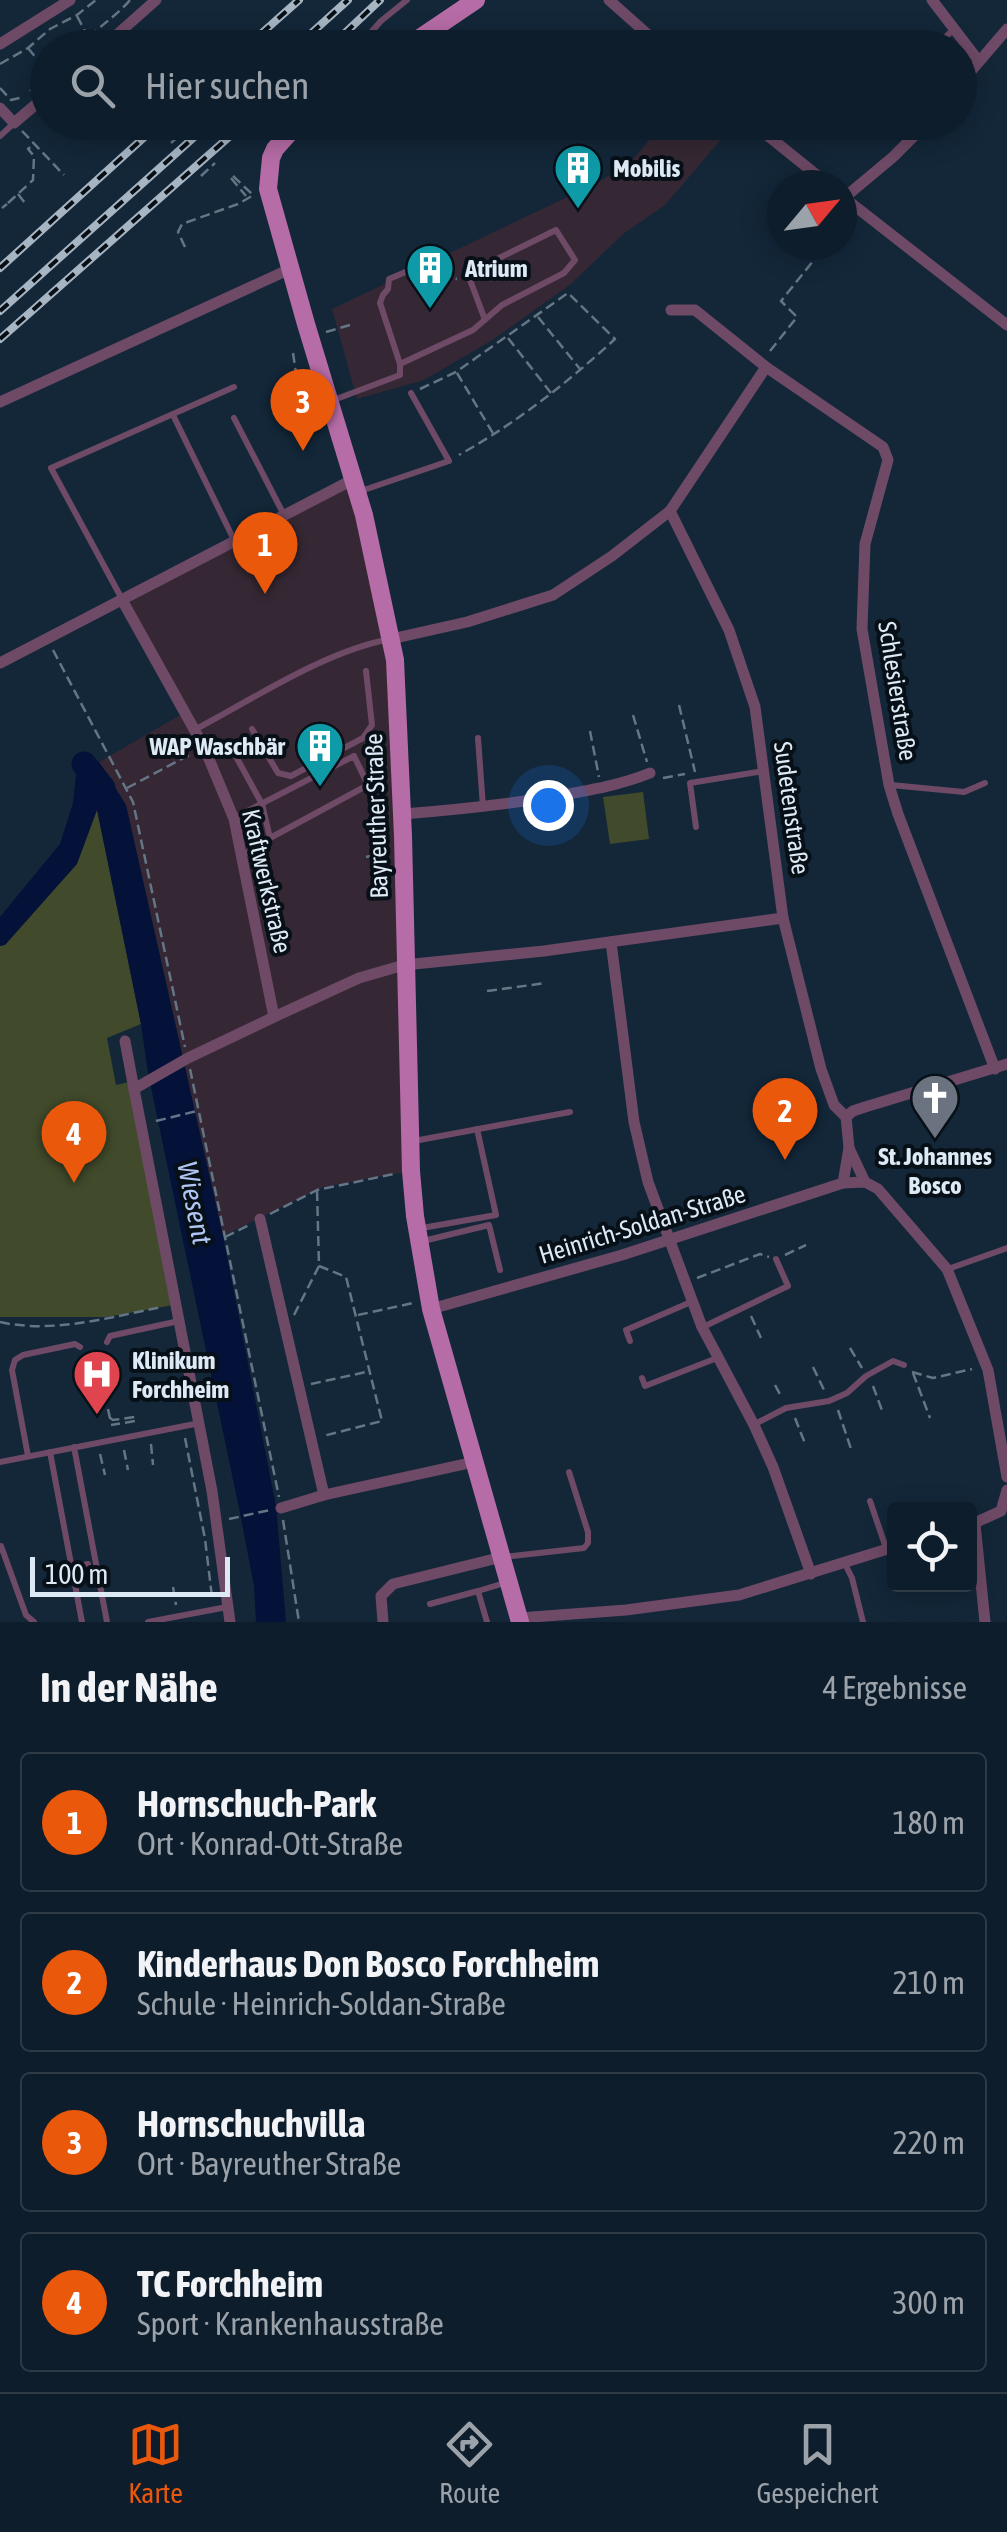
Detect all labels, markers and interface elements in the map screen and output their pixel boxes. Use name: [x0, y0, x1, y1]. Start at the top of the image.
search box: [30, 30, 977, 140]
icon: search: [65, 58, 120, 113]
text: Hier suchen: [145, 64, 309, 107]
building icon: Mobilis: [552, 142, 604, 210]
place label: Mobilis: [613, 154, 680, 182]
north arrow: [767, 170, 857, 260]
building icon: Atrium: [404, 242, 456, 310]
place label: Atrium: [464, 254, 528, 282]
pin: 3: [270, 368, 336, 451]
pin: 1: [232, 512, 298, 594]
street label: Schlesierstraße: [873, 619, 923, 763]
building icon: WAP Waschbär: [294, 720, 346, 788]
place label: WAP Waschbär: [148, 732, 286, 760]
street label: Bayreuther Straße: [359, 733, 393, 899]
street label: Sudetenstraße: [769, 740, 815, 876]
your location: [523, 780, 574, 831]
street label: Kraftwerkstraße: [237, 806, 297, 956]
church icon: St. Johannes Bosco: [909, 1072, 961, 1140]
pin: 2: [752, 1078, 818, 1160]
pin: 4: [42, 1100, 106, 1183]
place label: St. Johannes Bosco: [878, 1142, 992, 1199]
water label: Wiesent: [171, 1159, 219, 1247]
street label: Heinrich-Soldan-Straße: [535, 1179, 749, 1269]
place label: Klinikum Forchheim: [132, 1346, 229, 1403]
hospital icon: Klinikum Forchheim: [71, 1348, 123, 1416]
map controls: [887, 1502, 977, 1592]
button: locate: [887, 1502, 977, 1592]
scale bar: [30, 1552, 230, 1596]
text: 100 m: [45, 1558, 108, 1590]
text: In der Nähe: [40, 1663, 218, 1711]
text: 4 Ergebnisse: [823, 1669, 967, 1706]
text: Hornschuch-Park: [137, 1782, 376, 1825]
text: 1: [67, 1804, 82, 1841]
text: 180 m: [892, 1804, 965, 1841]
text: Ort · Konrad-Ott-Straße: [137, 1825, 403, 1862]
text: Kinderhaus Don Bosco Forchheim: [137, 1942, 599, 1985]
text: 2: [67, 1964, 82, 2001]
text: 210 m: [892, 1964, 965, 2001]
text: Schule · Heinrich-Soldan-Straße: [137, 1985, 506, 2022]
text: Hornschuchvilla: [137, 2102, 366, 2145]
text: 3: [67, 2124, 82, 2161]
text: 220 m: [892, 2124, 965, 2161]
text: Ort · Bayreuther Straße: [137, 2145, 401, 2182]
text: TC Forchheim: [137, 2262, 323, 2305]
text: 4: [67, 2284, 82, 2321]
text: 300 m: [892, 2284, 965, 2321]
text: Sport · Krankenhausstraße: [137, 2305, 444, 2342]
tab: Karte: [128, 2417, 183, 2509]
tab: Route: [439, 2417, 500, 2509]
tab: Gespeichert: [756, 2417, 879, 2509]

